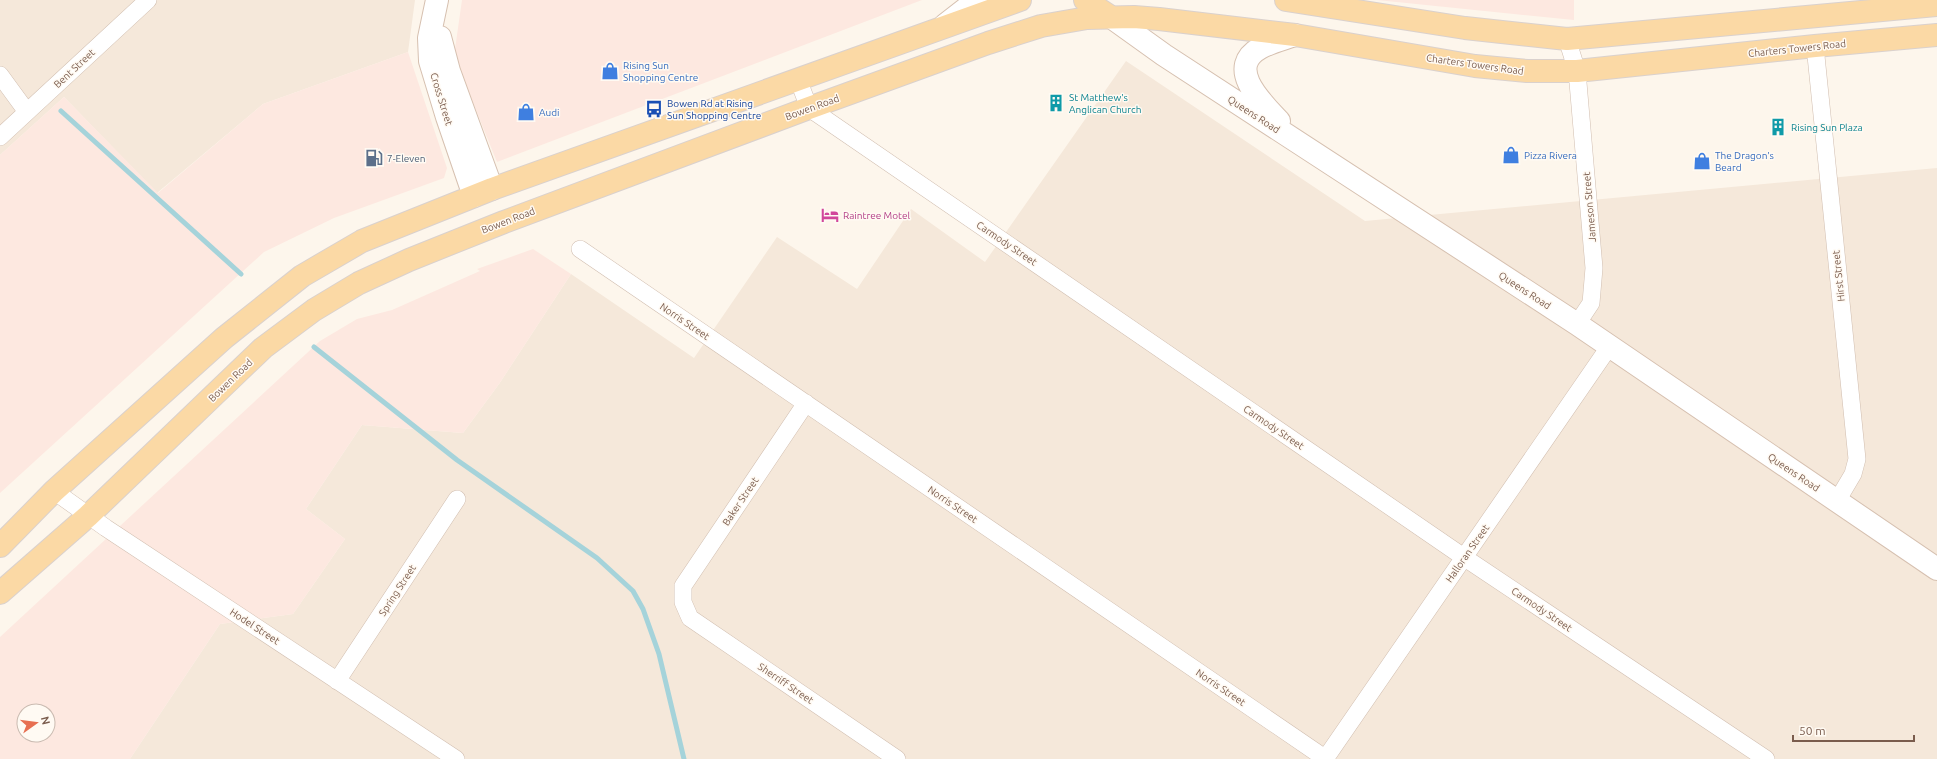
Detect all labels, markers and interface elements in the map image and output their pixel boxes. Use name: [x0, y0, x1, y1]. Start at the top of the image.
street label: Charters Towers Road: [1748, 38, 1847, 59]
street label: Bent Street: [52, 47, 97, 90]
street label: Charters Towers Road: [1426, 52, 1525, 77]
place label: Rising Sun Shopping Centre: [623, 60, 698, 83]
shop icon: Rising Sun Shopping Centre: [600, 61, 620, 81]
street label: Cross Street: [428, 71, 455, 127]
place label: St Matthew's Anglican Church: [1069, 92, 1141, 115]
street label: Bowen Road: [784, 93, 841, 122]
building icon: St Matthew's Anglican Church: [1046, 93, 1066, 113]
street label: Queens Road: [1226, 93, 1282, 135]
place label: Bowen Rd at Rising Sun Shopping Centre: [667, 98, 761, 121]
bus stop icon: Bowen Rd at Rising Sun Shopping Centre: [644, 99, 664, 119]
shop icon: Audi: [516, 102, 536, 122]
place label: Audi: [539, 107, 560, 118]
building icon: Rising Sun Plaza: [1768, 117, 1788, 137]
place label: Rising Sun Plaza: [1791, 122, 1863, 133]
shop icon: Pizza Rivera: [1501, 145, 1521, 165]
fuel station icon: 7-Eleven: [364, 148, 384, 168]
place label: Pizza Rivera: [1524, 150, 1577, 161]
place label: The Dragon's Beard: [1715, 150, 1774, 173]
shop icon: The Dragon's Beard: [1692, 151, 1712, 171]
place label: 7-Eleven: [387, 153, 425, 164]
street label: Jameson Street: [1581, 171, 1598, 242]
street label: Bowen Road: [480, 205, 537, 236]
hotel icon: Raintree Motel: [820, 205, 840, 225]
place label: Raintree Motel: [843, 210, 910, 221]
street label: Carmody Street: [974, 219, 1039, 268]
street label: Hirst Street: [1830, 250, 1847, 302]
street label: Queens Road: [1497, 269, 1553, 311]
street label: Norris Street: [658, 301, 712, 342]
street label: Bowen Road: [206, 357, 255, 404]
street label: Carmody Street: [1241, 403, 1306, 452]
street label: Queens Road: [1766, 451, 1822, 494]
street label: Baker Street: [720, 475, 761, 528]
street label: Norris Street: [926, 484, 980, 525]
street label: Halloran Street: [1443, 522, 1491, 584]
street label: Spring Street: [377, 562, 418, 618]
street label: Carmody Street: [1509, 585, 1574, 634]
street label: Hodel Street: [228, 606, 282, 647]
street label: Sherriff Street: [756, 661, 816, 706]
street label: Norris Street: [1194, 667, 1248, 708]
north arrow: [16, 703, 56, 743]
text: N: [39, 715, 53, 726]
scale bar: [1793, 717, 1914, 743]
text: 50 m: [1799, 724, 1826, 737]

